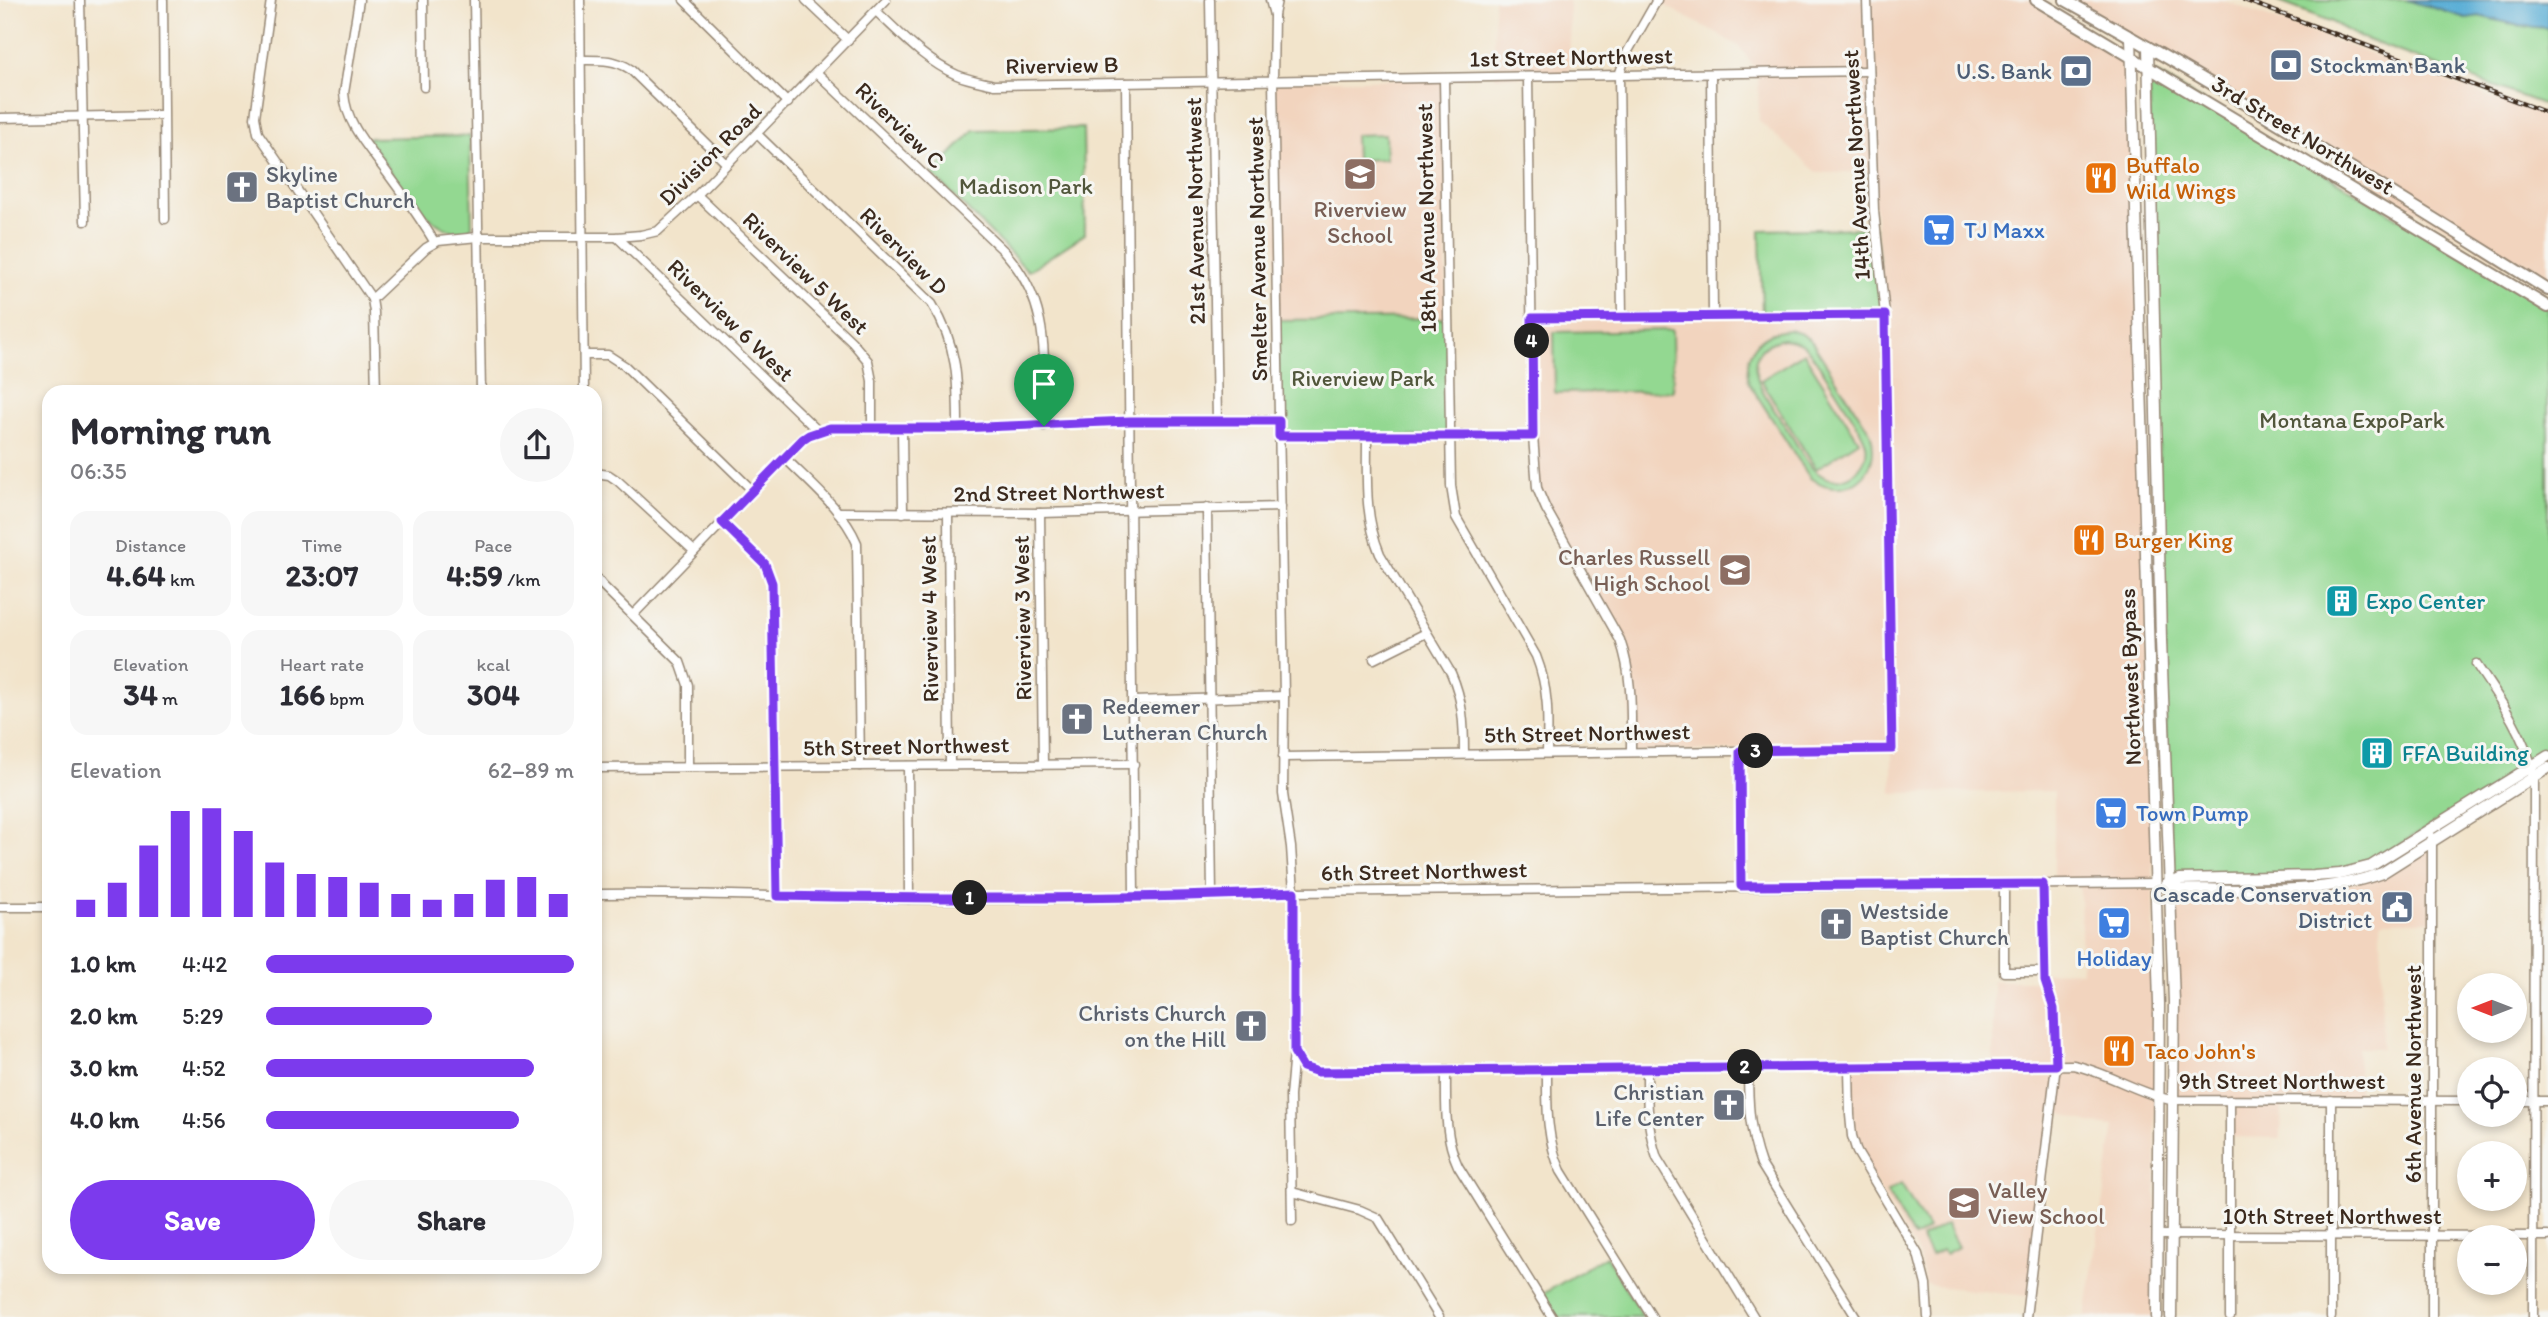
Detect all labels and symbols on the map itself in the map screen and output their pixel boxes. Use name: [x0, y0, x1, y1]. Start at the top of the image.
street label: 1st Street Northwest: [1469, 41, 1673, 73]
bank icon: Stockman Bank: [2267, 46, 2305, 84]
street label: 14th Avenue Northwest: [1836, 49, 1876, 281]
street label: Riverview B: [1005, 50, 1119, 80]
place label: Stockman Bank: [2310, 51, 2466, 79]
bank icon: U.S. Bank: [2057, 52, 2095, 90]
place label: U.S. Bank: [1956, 57, 2052, 85]
street label: 3rd Street Northwest: [2207, 70, 2400, 201]
street label: Riverview C: [850, 76, 950, 174]
street label: Division Road: [653, 97, 767, 211]
street label: 21st Avenue Northwest: [1179, 97, 1211, 325]
street label: 18th Avenue Northwest: [1410, 103, 1442, 333]
street label: Smelter Avenue Northwest: [1241, 116, 1273, 382]
place label: Buffalo Wild Wings: [2126, 151, 2236, 205]
school or university icon: Riverview School: [1341, 155, 1379, 193]
restaurant icon: Buffalo Wild Wings: [2082, 159, 2120, 197]
place label: Skyline Baptist Church: [266, 160, 415, 214]
church icon: Skyline Baptist Church: [223, 168, 261, 206]
park label: Madison Park: [959, 172, 1093, 200]
place label: Riverview School: [1313, 195, 1407, 249]
street label: Riverview D: [854, 201, 954, 301]
street label: Riverview 5 West: [737, 206, 875, 341]
supermarket icon: TJ Maxx: [1920, 211, 1958, 249]
place label: TJ Maxx: [1964, 216, 2045, 244]
street label: Riverview 6 West: [662, 253, 800, 388]
pin: 4: [1514, 324, 1550, 358]
pin: [1014, 354, 1074, 426]
park label: Riverview Park: [1291, 364, 1435, 392]
park label: Montana ExpoPark: [2259, 406, 2445, 434]
street label: 2nd Street Northwest: [953, 476, 1165, 508]
restaurant icon: Burger King: [2070, 521, 2108, 559]
place label: Burger King: [2114, 526, 2233, 554]
street label: Riverview 4 West: [914, 535, 944, 703]
street label: Riverview 3 West: [1007, 535, 1037, 701]
place label: Charles Russell High School: [1558, 543, 1710, 597]
school or university icon: Charles Russell High School: [1716, 551, 1754, 589]
building icon: Expo Center: [2323, 582, 2361, 620]
place label: Expo Center: [2366, 587, 2486, 615]
street label: Northwest Bypass: [2113, 588, 2147, 766]
place label: Redeemer Lutheran Church: [1102, 692, 1268, 746]
church icon: Redeemer Lutheran Church: [1058, 700, 1096, 738]
street label: 5th Street Northwest: [1484, 717, 1691, 749]
street label: 5th Street Northwest: [803, 730, 1010, 762]
pin: 3: [1738, 734, 1774, 768]
building icon: FFA Building: [2358, 734, 2396, 772]
place label: FFA Building: [2402, 739, 2529, 767]
supermarket icon: Town Pump: [2092, 794, 2130, 832]
place label: Town Pump: [2136, 799, 2249, 827]
street label: 6th Street Northwest: [1321, 855, 1528, 887]
pin: 1: [953, 880, 988, 916]
place label: Cascade Conservation District: [2153, 880, 2372, 934]
public building icon: Cascade Conservation District: [2378, 888, 2416, 926]
place label: Westside Baptist Church: [1860, 897, 2009, 951]
supermarket icon: Holiday: [2095, 904, 2133, 942]
church icon: Westside Baptist Church: [1817, 905, 1855, 943]
place label: Holiday: [2076, 944, 2152, 972]
street label: 6th Avenue Northwest: [2399, 965, 2427, 1183]
north arrow: [2457, 973, 2527, 1043]
place label: Christs Church on the Hill: [1078, 999, 1226, 1053]
church icon: Christs Church on the Hill: [1232, 1007, 1270, 1045]
restaurant icon: Taco John's: [2100, 1032, 2138, 1070]
place label: Taco John's: [2144, 1037, 2256, 1065]
pin: 2: [1728, 1050, 1762, 1084]
street label: 9th Street Northwest: [2179, 1067, 2385, 1095]
place label: Christian Life Center: [1595, 1078, 1704, 1132]
church icon: Christian Life Center: [1710, 1086, 1748, 1124]
place label: Valley View School: [1988, 1176, 2105, 1230]
school or university icon: Valley View School: [1945, 1184, 1983, 1222]
street label: 10th Street Northwest: [2222, 1202, 2442, 1230]

